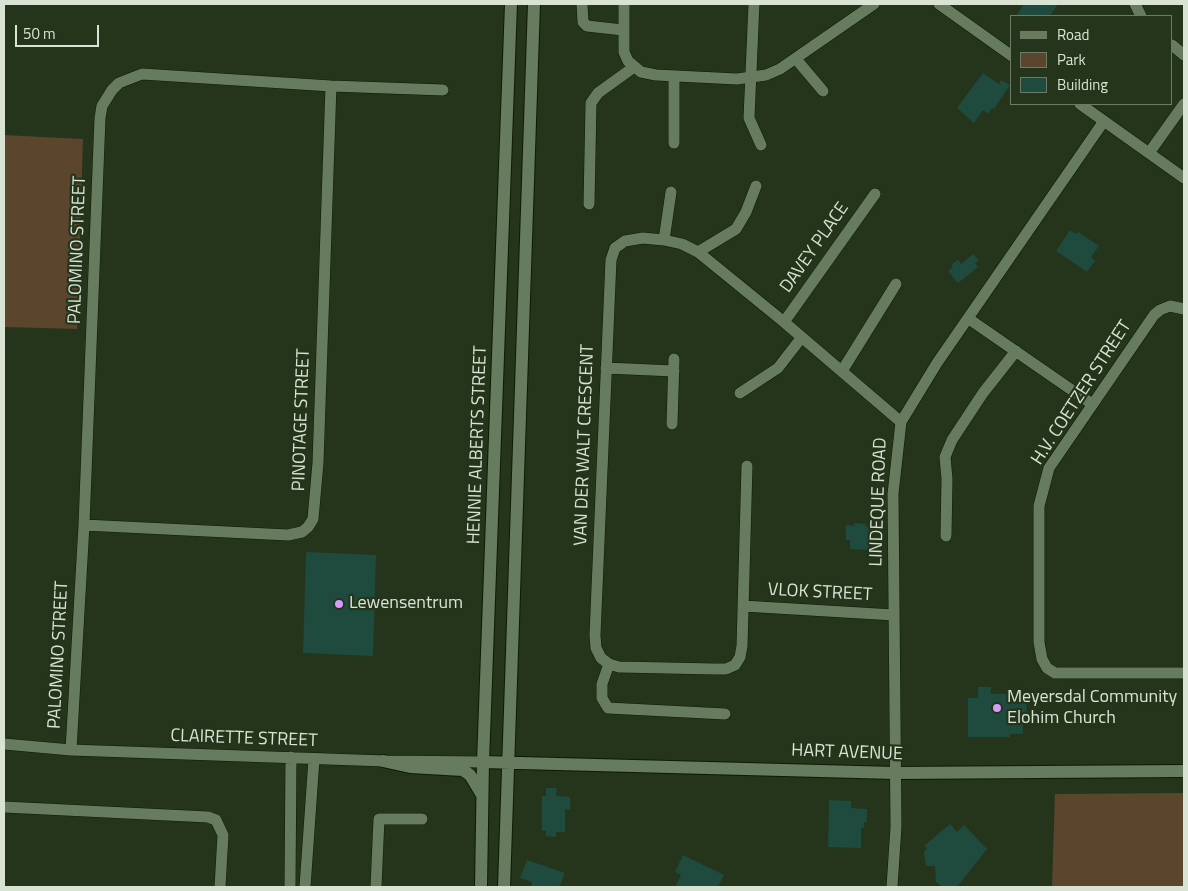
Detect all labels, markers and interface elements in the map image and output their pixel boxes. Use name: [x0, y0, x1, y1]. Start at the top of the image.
scale bar: [18, 15, 101, 47]
legend: [1010, 15, 1173, 105]
text: 50 m: [23, 22, 56, 45]
text: Road: [1057, 23, 1089, 46]
text: Park: [1057, 48, 1086, 71]
text: Building: [1057, 73, 1108, 96]
street label: PALOMINO STREET: [65, 176, 91, 324]
street label: DAVEY PLACE: [776, 199, 854, 297]
street label: H.V. COETZER STREET: [1027, 317, 1137, 469]
street label: VAN DER WALT CRESCENT: [571, 344, 599, 546]
street label: HENNIE ALBERTS STREET: [464, 345, 492, 545]
street label: PINOTAGE STREET: [289, 348, 315, 492]
street label: LINDEQUE ROAD: [866, 437, 892, 567]
street label: VLOK STREET: [767, 579, 873, 607]
street label: PALOMINO STREET: [44, 580, 74, 730]
place label: Lewensentrum: [349, 593, 463, 615]
marker: Lewensentrum: [333, 598, 345, 610]
place label: Meyersdal Community Elohim Church: [1007, 687, 1177, 730]
marker: Meyersdal Community Elohim Church: [991, 702, 1003, 714]
street label: CLAIRETTE STREET: [170, 726, 318, 752]
street label: HART AVENUE: [791, 740, 903, 766]

